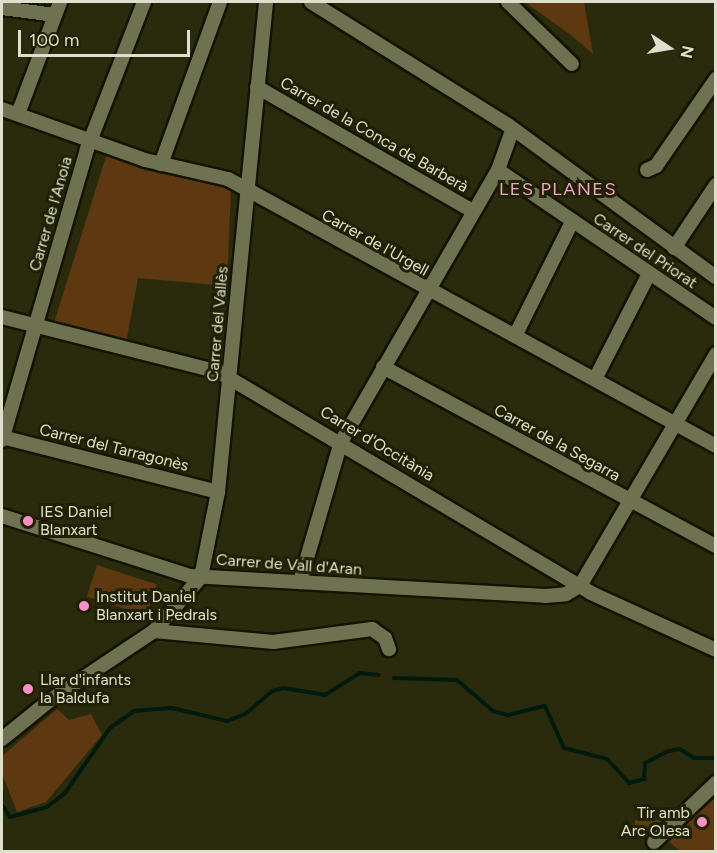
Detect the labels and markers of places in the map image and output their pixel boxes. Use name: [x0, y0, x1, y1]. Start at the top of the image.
place label: IES Daniel Blanxart: [40, 502, 112, 540]
marker: IES Daniel Blanxart: [21, 514, 35, 528]
place label: Institut Daniel Blanxart i Pedrals: [96, 587, 217, 625]
marker: Institut Daniel Blanxart i Pedrals: [77, 599, 91, 613]
place label: Llar d'infants la Baldufa: [40, 670, 131, 708]
marker: Llar d'infants la Baldufa: [21, 682, 35, 696]
place label: Tir amb Arc Olesa: [621, 803, 690, 841]
marker: Tir amb Arc Olesa: [695, 815, 709, 829]

